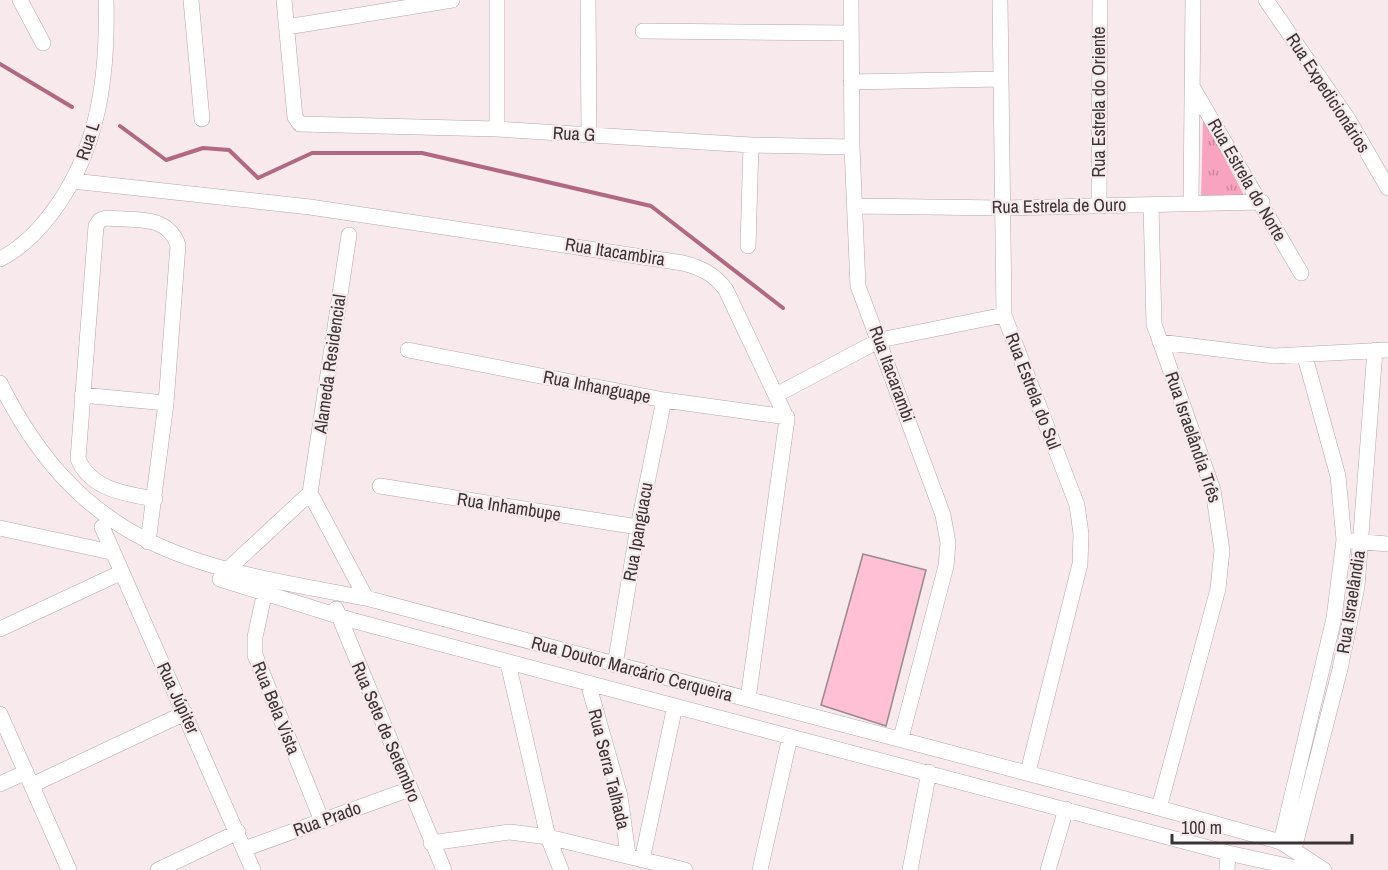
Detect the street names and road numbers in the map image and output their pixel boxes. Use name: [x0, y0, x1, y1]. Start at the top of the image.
street label: Rua Estrela do Oriente: [1086, 27, 1111, 177]
street label: Rua Expedicionários: [1280, 28, 1376, 157]
street label: Rua Estrela do Norte: [1202, 114, 1293, 246]
street label: Rua L: [70, 118, 105, 163]
street label: Rua G: [552, 120, 596, 147]
street label: Rua Estrela de Ouro: [992, 192, 1126, 219]
street label: Rua Itacambira: [563, 231, 667, 272]
street label: Alameda Residencial: [307, 293, 352, 436]
street label: Rua Itacarambi: [863, 322, 921, 426]
street label: Rua Estrela do Sul: [1000, 329, 1067, 453]
street label: Rua Inhanguape: [541, 364, 653, 409]
street label: Rua Israelândia Três: [1159, 368, 1228, 506]
street label: Rua Ipanguacu: [617, 480, 659, 583]
street label: Rua Inhambupe: [455, 486, 563, 527]
street label: Rua Israelândia: [1330, 549, 1371, 655]
street label: Rua Doutor Marcário Cerqueira: [529, 630, 736, 707]
street label: Rua Júpiter: [151, 658, 206, 738]
street label: Rua Bela Vista: [246, 658, 306, 758]
street label: Rua Sete de Setembro: [346, 658, 427, 806]
street label: Rua Serra Talhada: [582, 706, 637, 832]
street label: Rua Prado: [289, 795, 364, 842]

